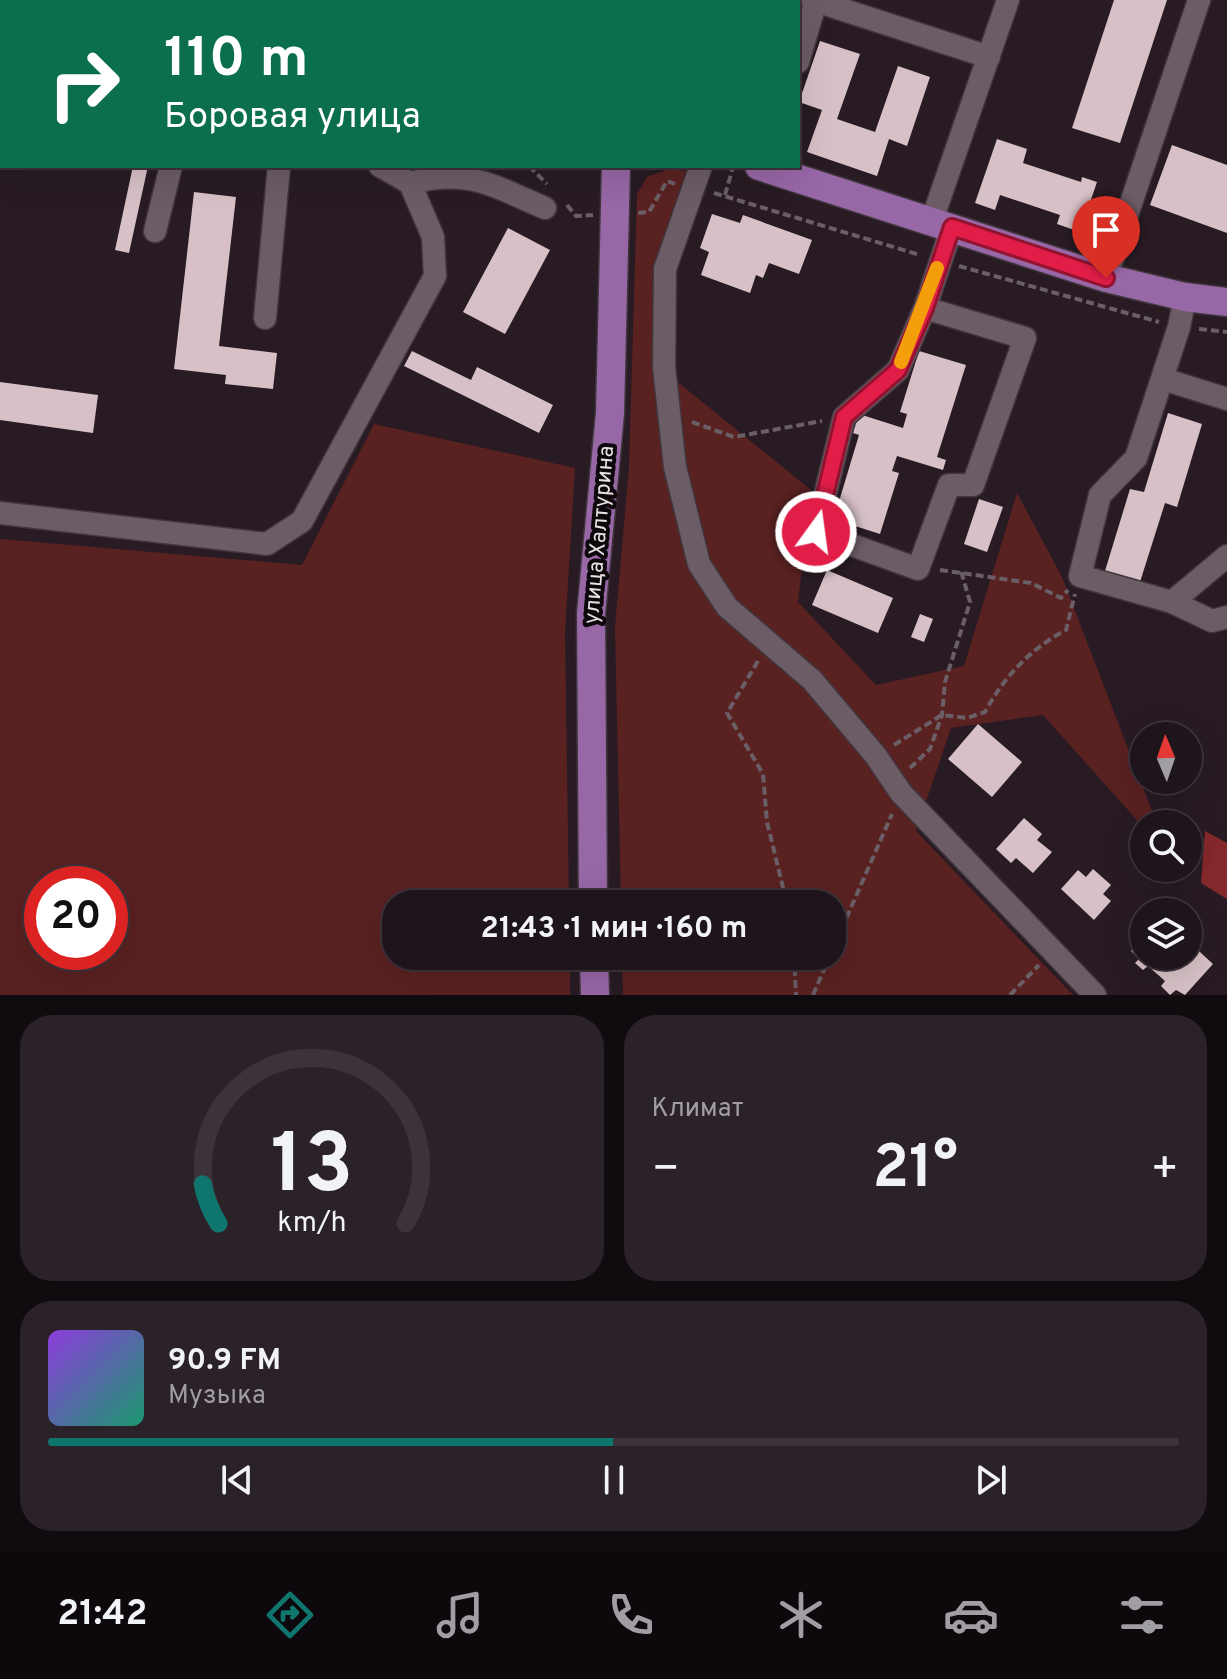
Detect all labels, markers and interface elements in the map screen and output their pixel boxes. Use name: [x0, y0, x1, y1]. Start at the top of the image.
text: 110 m: [164, 26, 309, 96]
icon: right: [32, 32, 136, 136]
text: Боровая улица: [164, 95, 421, 141]
pin: [1072, 196, 1140, 278]
icon: arrive: [1084, 208, 1128, 252]
street label: улица Халтурина: [579, 444, 621, 626]
position arrow: [774, 490, 858, 574]
north arrow: [1130, 722, 1202, 794]
map controls: [1130, 722, 1202, 970]
button: search: [1130, 810, 1202, 882]
speed limit sign: 20: [24, 866, 128, 970]
button: layers: [1130, 898, 1202, 970]
text: 21:43 · 1 мин · 160 m: [481, 911, 747, 948]
text: Климат: [652, 1093, 743, 1126]
text: 13: [270, 1117, 353, 1222]
text: 21°: [872, 1133, 958, 1209]
text: −: [652, 1143, 680, 1199]
text: +: [1151, 1143, 1179, 1199]
text: km/h: [277, 1206, 346, 1242]
text: 90.9 FM: [168, 1343, 281, 1380]
text: Музыка: [168, 1380, 266, 1413]
icon: previous: [215, 1458, 259, 1502]
icon: pause: [592, 1458, 636, 1502]
icon: next: [969, 1458, 1013, 1502]
icon: directions: [262, 1587, 318, 1643]
icon: music: [432, 1587, 488, 1643]
icon: phone: [603, 1587, 659, 1643]
icon: climate: [773, 1587, 829, 1643]
icon: car: [943, 1587, 999, 1643]
icon: filters: [1114, 1587, 1170, 1643]
text: 21:42: [57, 1592, 148, 1638]

